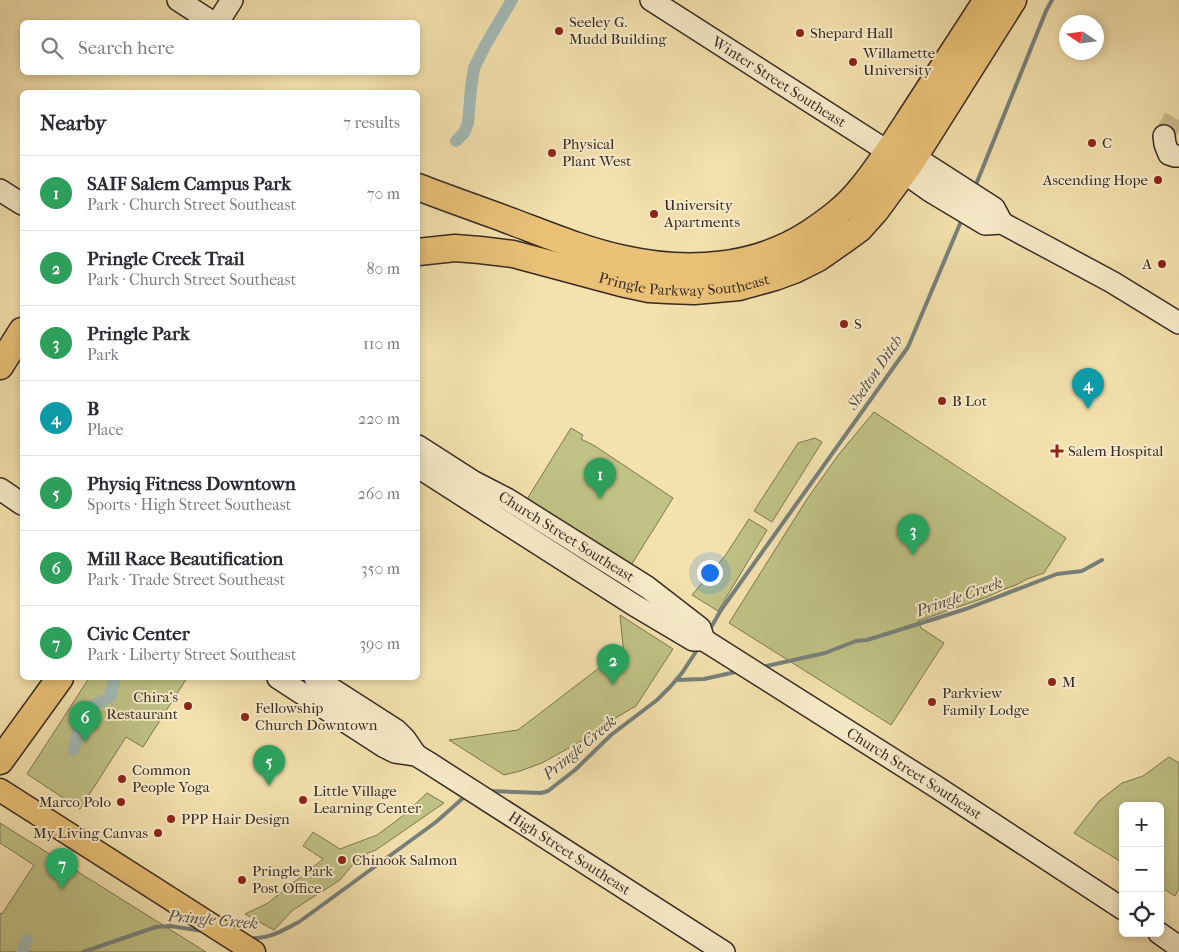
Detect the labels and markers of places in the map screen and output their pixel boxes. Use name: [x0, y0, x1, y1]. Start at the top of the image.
place label: Seeley G. Mudd Building: [569, 13, 668, 48]
place label: Shepard Hall: [810, 24, 893, 42]
marker: Seeley G. Mudd Building: [553, 25, 565, 37]
marker: Shepard Hall: [794, 27, 806, 39]
place label: Willamette University: [862, 44, 936, 79]
marker: Willamette University: [847, 56, 859, 68]
place label: C: [1102, 134, 1112, 152]
place label: Physical Plant West: [562, 135, 632, 170]
marker: C: [1086, 137, 1098, 149]
marker: Physical Plant West: [546, 147, 558, 159]
place label: Ascending Hope: [1042, 171, 1149, 189]
marker: Ascending Hope: [1152, 174, 1164, 186]
place label: University Apartments: [663, 196, 740, 231]
marker: University Apartments: [648, 208, 660, 220]
place label: A: [1141, 255, 1152, 273]
marker: A: [1156, 258, 1168, 270]
place label: S: [854, 315, 862, 333]
marker: S: [838, 318, 850, 330]
pin: 4: [1072, 368, 1104, 409]
place label: B Lot: [952, 392, 988, 410]
marker: B Lot: [936, 395, 948, 407]
place label: Salem Hospital: [1068, 442, 1164, 460]
marker: Salem Hospital: [1050, 444, 1064, 458]
pin: 1: [584, 458, 616, 499]
pin: 3: [897, 514, 929, 555]
pin: 2: [597, 644, 629, 685]
place label: M: [1062, 673, 1076, 691]
marker: M: [1046, 676, 1058, 688]
place label: Parkview Family Lodge: [942, 684, 1030, 719]
place label: Chira's Restaurant: [106, 688, 179, 723]
marker: Parkview Family Lodge: [926, 696, 938, 708]
place label: Fellowship Church Downtown: [255, 699, 378, 734]
marker: Chira's Restaurant: [182, 700, 194, 712]
pin: 6: [69, 701, 101, 742]
marker: Fellowship Church Downtown: [239, 711, 251, 723]
pin: 5: [253, 745, 285, 786]
place label: Common People Yoga: [132, 761, 211, 796]
marker: Common People Yoga: [116, 773, 128, 785]
place label: Little Village Learning Center: [313, 782, 422, 817]
place label: Marco Polo: [39, 793, 111, 811]
marker: Little Village Learning Center: [297, 794, 309, 806]
marker: Marco Polo: [115, 796, 127, 808]
place label: PPP Hair Design: [181, 810, 290, 828]
marker: PPP Hair Design: [165, 813, 177, 825]
place label: My Living Canvas: [33, 824, 148, 842]
marker: My Living Canvas: [152, 827, 164, 839]
pin: 7: [46, 848, 78, 889]
place label: Chinook Salmon: [352, 851, 457, 869]
marker: Chinook Salmon: [336, 854, 348, 866]
place label: Pringle Park Post Office: [252, 862, 333, 897]
marker: Pringle Park Post Office: [236, 874, 248, 886]

